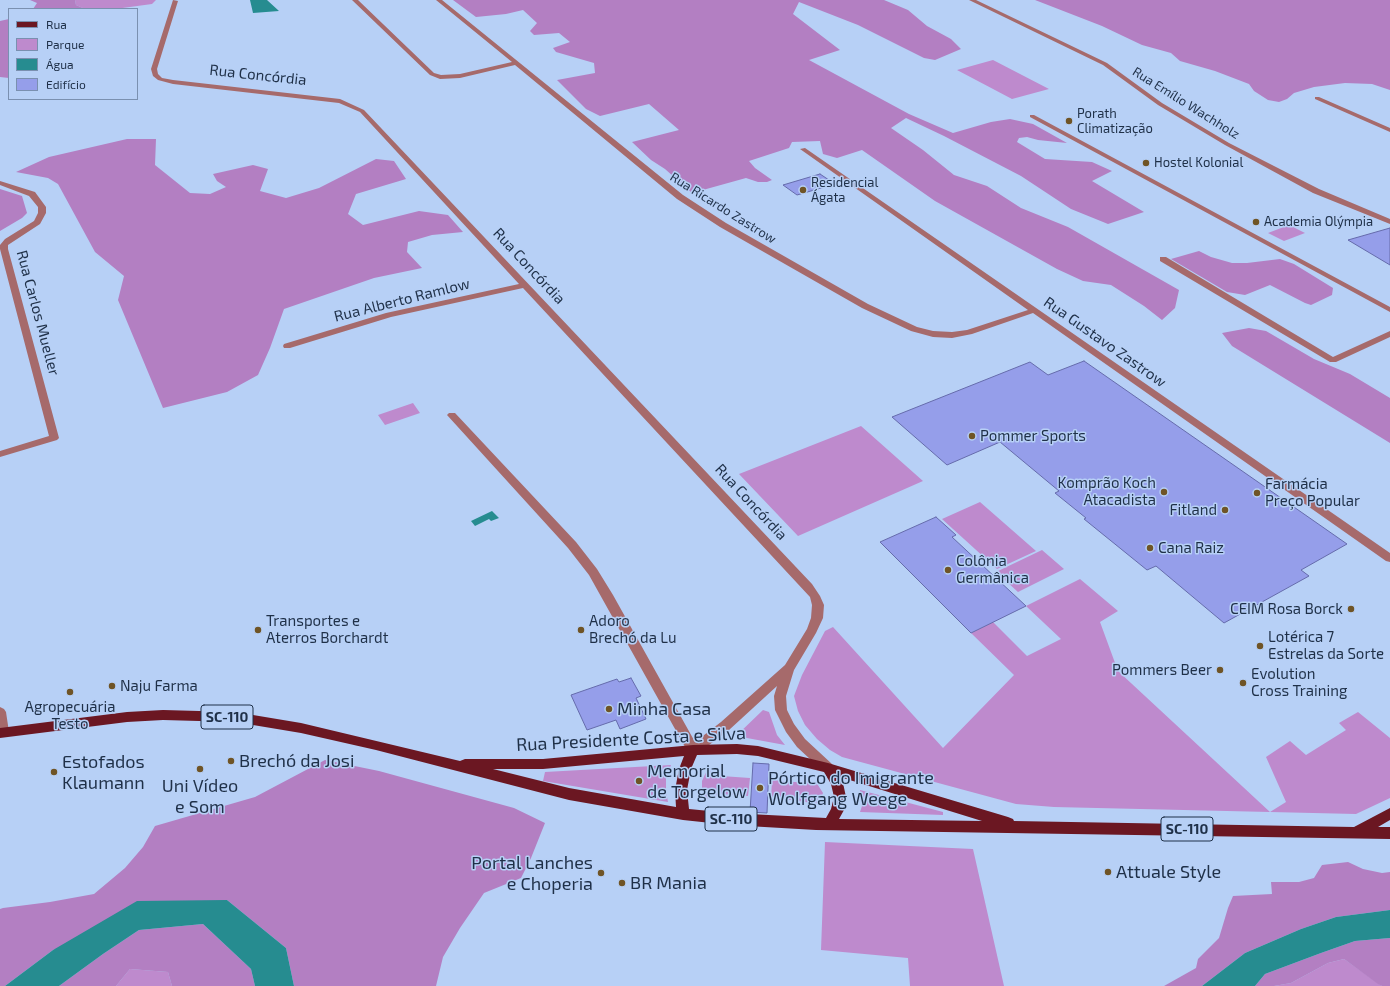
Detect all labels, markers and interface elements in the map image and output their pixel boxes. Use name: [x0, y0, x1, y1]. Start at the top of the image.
legend: [8, 8, 138, 100]
text: Rua: [46, 17, 67, 31]
text: Parque: [46, 37, 84, 51]
text: Água: [46, 57, 74, 71]
street label: Rua Concórdia: [209, 61, 307, 89]
street label: Rua Emílio Wachholz: [1130, 64, 1242, 142]
text: Edifício: [46, 77, 86, 91]
place label: Porath Climatização: [1077, 106, 1153, 137]
marker: Porath Climatização: [1064, 116, 1074, 126]
place label: Hostel Kolonial: [1154, 155, 1243, 171]
marker: Hostel Kolonial: [1141, 158, 1151, 168]
street label: Rua Ricardo Zastrow: [667, 169, 779, 247]
place label: Residencial Ágata: [811, 175, 878, 206]
marker: Residencial Ágata: [798, 185, 808, 195]
place label: Academia Olýmpia: [1264, 214, 1373, 230]
marker: Academia Olýmpia: [1251, 217, 1261, 227]
street label: Rua Concórdia: [489, 224, 569, 308]
street label: Rua Carlos Mueller: [13, 248, 63, 378]
street label: Rua Alberto Ramlow: [332, 274, 472, 326]
street label: Rua Gustavo Zastrow: [1040, 293, 1170, 391]
place label: Pommer Sports: [980, 427, 1086, 445]
marker: Pommer Sports: [967, 431, 977, 441]
street label: Rua Concórdia: [711, 460, 791, 544]
place label: Komprão Koch Atacadista: [1058, 474, 1156, 509]
place label: Farmácia Preço Popular: [1265, 475, 1360, 510]
marker: Komprão Koch Atacadista: [1159, 487, 1169, 497]
marker: Farmácia Preço Popular: [1252, 488, 1262, 498]
place label: Fitland: [1169, 501, 1217, 519]
marker: Fitland: [1220, 505, 1230, 515]
place label: Cana Raiz: [1158, 539, 1224, 557]
marker: Cana Raiz: [1145, 543, 1155, 553]
place label: Colônia Germânica: [956, 552, 1029, 587]
marker: Colônia Germânica: [943, 565, 953, 575]
place label: CEIM Rosa Borck: [1230, 600, 1343, 618]
marker: CEIM Rosa Borck: [1346, 604, 1356, 614]
place label: Transportes e Aterros Borchardt: [266, 612, 388, 647]
place label: Adoro Brechó da Lu: [589, 612, 677, 647]
marker: Transportes e Aterros Borchardt: [253, 625, 263, 635]
marker: Adoro Brechó da Lu: [576, 625, 586, 635]
place label: Lotérica 7 Estrelas da Sorte: [1268, 628, 1384, 663]
marker: Lotérica 7 Estrelas da Sorte: [1255, 641, 1265, 651]
place label: Pommers Beer: [1112, 661, 1212, 679]
marker: Pommers Beer: [1215, 665, 1225, 675]
place label: Evolution Cross Training: [1251, 665, 1347, 700]
place label: Naju Farma: [120, 677, 198, 695]
marker: Evolution Cross Training: [1238, 678, 1248, 688]
marker: Naju Farma: [107, 681, 117, 691]
marker: Agropecuária Testo: [65, 687, 75, 697]
place label: Agropecuária Testo: [25, 698, 115, 733]
place label: Minha Casa: [617, 698, 711, 720]
marker: Minha Casa: [604, 704, 614, 714]
road number: SC-110: [201, 705, 253, 729]
street label: Rua Presidente Costa e Silva: [516, 722, 746, 756]
place label: Brechó da Josi: [239, 750, 354, 772]
place label: Estofados Klaumann: [62, 751, 145, 794]
marker: Brechó da Josi: [226, 756, 236, 766]
place label: Memorial de Torgelow: [647, 760, 747, 802]
marker: Uni Vídeo e Som: [195, 764, 205, 774]
marker: Estofados Klaumann: [49, 767, 59, 777]
place label: Pórtico do Imigrante Wolfgang Weege: [768, 767, 934, 810]
place label: Uni Vídeo e Som: [162, 775, 238, 818]
marker: Memorial de Torgelow: [634, 776, 644, 786]
marker: Pórtico do Imigrante Wolfgang Weege: [755, 783, 765, 793]
road number: SC-110: [705, 807, 757, 831]
road number: SC-110: [1161, 817, 1213, 841]
place label: Portal Lanches e Choperia: [471, 852, 593, 894]
place label: Attuale Style: [1116, 861, 1221, 883]
marker: Attuale Style: [1103, 867, 1113, 877]
marker: Portal Lanches e Choperia: [596, 868, 606, 878]
place label: BR Mania: [630, 872, 707, 894]
marker: BR Mania: [617, 878, 627, 888]

